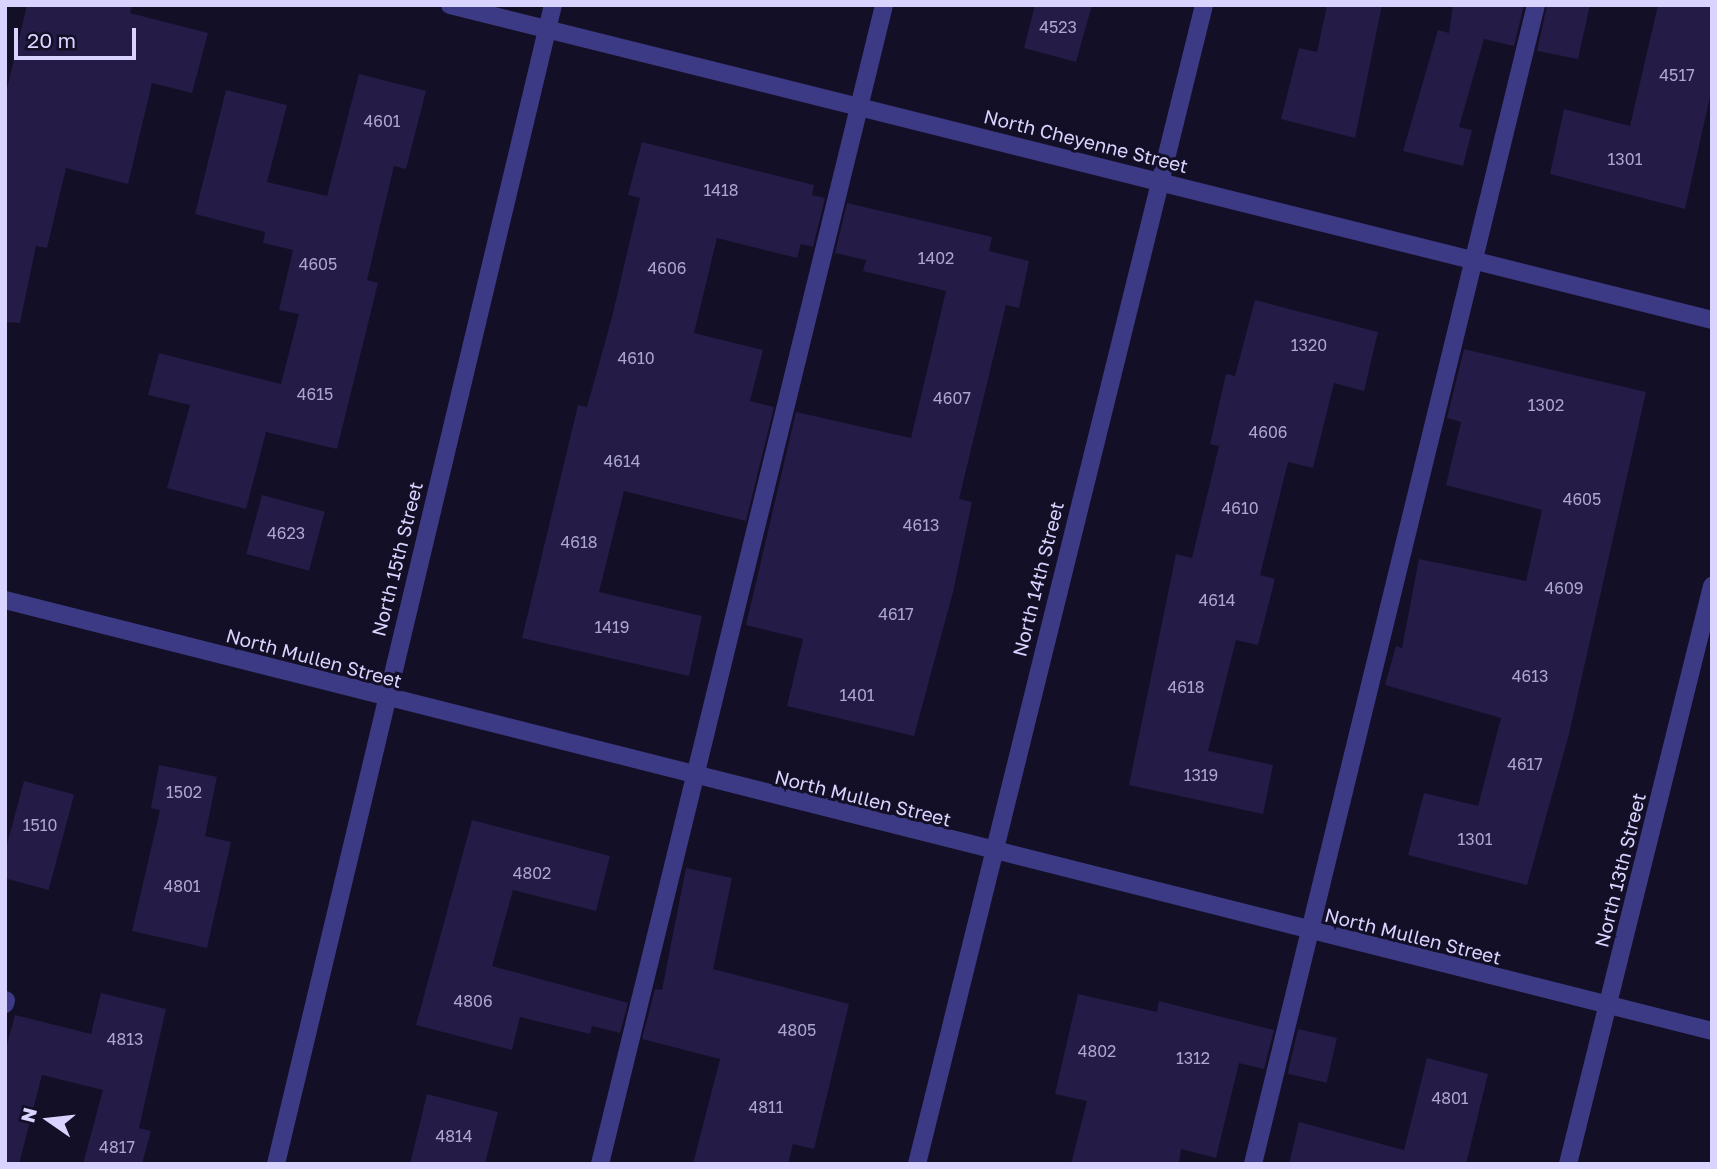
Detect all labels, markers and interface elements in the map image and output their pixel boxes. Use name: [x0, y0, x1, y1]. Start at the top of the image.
scale bar: [18, 14, 140, 58]
house number: 4523: [1039, 17, 1077, 37]
text: 20 m: [27, 27, 76, 53]
house number: 4517: [1659, 65, 1695, 85]
street label: North Cheyenne Street: [982, 105, 1190, 177]
house number: 4601: [363, 111, 401, 131]
house number: 1301: [1608, 149, 1642, 169]
house number: 1418: [703, 180, 739, 200]
house number: 1402: [918, 248, 954, 268]
house number: 4605: [299, 254, 337, 274]
house number: 4606: [647, 258, 687, 278]
house number: 1320: [1291, 335, 1327, 355]
house number: 4610: [617, 348, 655, 368]
house number: 4615: [297, 384, 333, 404]
house number: 4607: [933, 388, 971, 408]
house number: 1302: [1528, 395, 1564, 415]
house number: 4606: [1248, 422, 1288, 442]
house number: 4614: [604, 451, 640, 471]
street label: North 15th Street: [367, 480, 427, 638]
house number: 4605: [1563, 489, 1601, 509]
house number: 4610: [1221, 498, 1259, 518]
street label: North 14th Street: [1008, 499, 1068, 659]
house number: 4613: [903, 515, 939, 535]
house number: 4623: [267, 523, 305, 543]
house number: 4618: [561, 532, 597, 552]
house number: 4609: [1544, 578, 1584, 598]
house number: 4614: [1199, 590, 1235, 610]
house number: 4617: [878, 604, 914, 624]
house number: 1419: [595, 617, 629, 637]
street label: North Mullen Street: [224, 624, 404, 692]
house number: 4613: [1512, 666, 1548, 686]
house number: 4618: [1168, 677, 1204, 697]
house number: 1401: [839, 685, 875, 705]
house number: 4617: [1507, 754, 1543, 774]
street label: North Mullen Street: [772, 765, 954, 831]
house number: 1319: [1184, 765, 1218, 785]
house number: 1502: [166, 782, 202, 802]
street label: North 13th Street: [1590, 790, 1650, 950]
house number: 1510: [23, 815, 57, 835]
house number: 1301: [1458, 829, 1492, 849]
house number: 4802: [513, 863, 551, 883]
house number: 4801: [163, 876, 201, 896]
street label: North Mullen Street: [1322, 903, 1504, 969]
house number: 4806: [453, 991, 493, 1011]
house number: 4805: [778, 1020, 816, 1040]
house number: 4813: [107, 1029, 143, 1049]
house number: 4802: [1078, 1041, 1116, 1061]
house number: 1312: [1176, 1048, 1210, 1068]
north arrow: [14, 1085, 84, 1155]
house number: 4801: [1431, 1088, 1469, 1108]
house number: 4811: [748, 1097, 784, 1117]
text: N: [15, 1105, 41, 1125]
house number: 4814: [435, 1126, 473, 1146]
house number: 4817: [99, 1137, 135, 1157]

